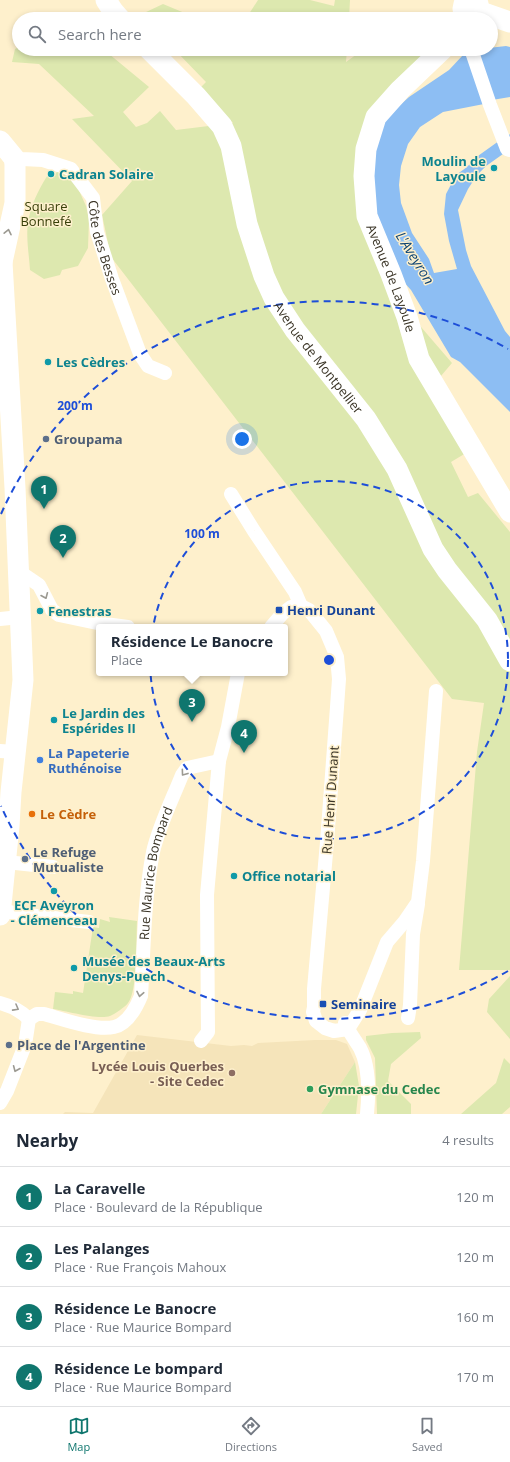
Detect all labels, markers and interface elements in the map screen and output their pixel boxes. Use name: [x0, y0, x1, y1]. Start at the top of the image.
search box: [12, 12, 498, 56]
icon: search: [26, 23, 48, 45]
text: Search here: [58, 24, 142, 44]
place label: Moulin de Layoule: [421, 152, 486, 185]
marker: Moulin de Layoule: [489, 163, 499, 173]
place label: Cadran Solaire: [59, 165, 154, 183]
marker: Cadran Solaire: [46, 169, 56, 179]
park label: Square Bonnefé: [20, 197, 72, 230]
street label: Côte des Besses: [84, 199, 126, 298]
street label: Avenue de Layoule: [362, 221, 420, 334]
water label: L'Aveyron: [392, 228, 439, 288]
one-way arrow: [4, 229, 12, 235]
street label: Avenue de Montpellier: [270, 298, 368, 418]
place label: Les Cèdres: [56, 353, 125, 371]
marker: Les Cèdres: [43, 357, 53, 367]
text: 200 m: [57, 397, 93, 414]
your location: [232, 429, 252, 449]
place label: Groupama: [54, 430, 123, 448]
marker: Groupama: [41, 434, 51, 444]
pin: 1: [31, 476, 57, 509]
pin: 2: [50, 525, 76, 558]
text: 100 m: [184, 525, 220, 542]
one-way arrow: [40, 591, 48, 599]
place label: Henri Dunant: [287, 601, 376, 619]
place label: Fenestras: [48, 602, 111, 620]
marker: Henri Dunant: [274, 605, 284, 615]
marker: Fenestras: [35, 606, 45, 616]
popup: [96, 624, 288, 676]
text: Résidence Le Banocre: [111, 631, 273, 651]
text: Place: [111, 651, 143, 669]
centre of rings: [322, 653, 336, 667]
pin: 3: [179, 689, 205, 722]
place label: Le Jardin des Espérides II: [62, 704, 145, 737]
marker: Le Jardin des Espérides II: [49, 715, 59, 725]
pin: 4: [231, 720, 257, 753]
place label: La Papeterie Ruthénoise: [48, 744, 130, 777]
street label: Rue Henri Dunant: [317, 745, 343, 855]
marker: La Papeterie Ruthénoise: [35, 755, 45, 765]
one-way arrow: [182, 769, 189, 776]
street label: Rue Maurice Bompard: [135, 804, 177, 940]
place label: Le Cèdre: [40, 805, 96, 823]
marker: Le Cèdre: [27, 809, 37, 819]
place label: Le Refuge Mutualiste: [33, 843, 104, 876]
marker: Le Refuge Mutualiste: [20, 854, 30, 864]
place label: Office notarial: [242, 867, 336, 885]
marker: Office notarial: [229, 871, 239, 881]
marker: ECF Aveyron - Clémenceau: [49, 886, 59, 896]
place label: ECF Aveyron - Clémenceau: [10, 896, 98, 929]
place label: Musée des Beaux-Arts Denys-Puech: [82, 952, 225, 985]
marker: Musée des Beaux-Arts Denys-Puech: [69, 963, 79, 973]
one-way arrow: [137, 991, 145, 998]
place label: Seminaire: [331, 995, 397, 1013]
marker: Seminaire: [318, 999, 328, 1009]
one-way arrow: [12, 1004, 19, 1011]
place label: Place de l'Argentine: [17, 1036, 146, 1054]
marker: Place de l'Argentine: [4, 1040, 14, 1050]
place label: Lycée Louis Querbes - Site Cedec: [91, 1057, 224, 1090]
one-way arrow: [13, 1065, 21, 1072]
marker: Lycée Louis Querbes - Site Cedec: [227, 1068, 237, 1078]
place label: Gymnase du Cedec: [318, 1080, 441, 1098]
marker: Gymnase du Cedec: [305, 1084, 315, 1094]
text: Nearby: [16, 1129, 78, 1152]
text: 4 results: [442, 1131, 494, 1149]
text: La Caravelle: [54, 1178, 145, 1198]
text: 1: [25, 1188, 33, 1206]
text: 120 m: [456, 1188, 494, 1206]
text: Place · Boulevard de la République: [54, 1198, 263, 1216]
text: Les Palanges: [54, 1238, 149, 1258]
text: 2: [25, 1248, 33, 1266]
text: 120 m: [456, 1248, 494, 1266]
text: Place · Rue François Mahoux: [54, 1258, 226, 1276]
text: Résidence Le Banocre: [54, 1298, 216, 1318]
text: 3: [25, 1308, 33, 1326]
text: 160 m: [456, 1308, 494, 1326]
text: Place · Rue Maurice Bompard: [54, 1318, 232, 1336]
text: Résidence Le bompard: [54, 1358, 223, 1378]
text: 4: [25, 1368, 33, 1386]
text: 170 m: [456, 1368, 494, 1386]
text: Place · Rue Maurice Bompard: [54, 1378, 232, 1396]
tab: Map: [67, 1415, 90, 1454]
tab: Directions: [225, 1415, 277, 1454]
tab: Saved: [412, 1415, 443, 1454]

